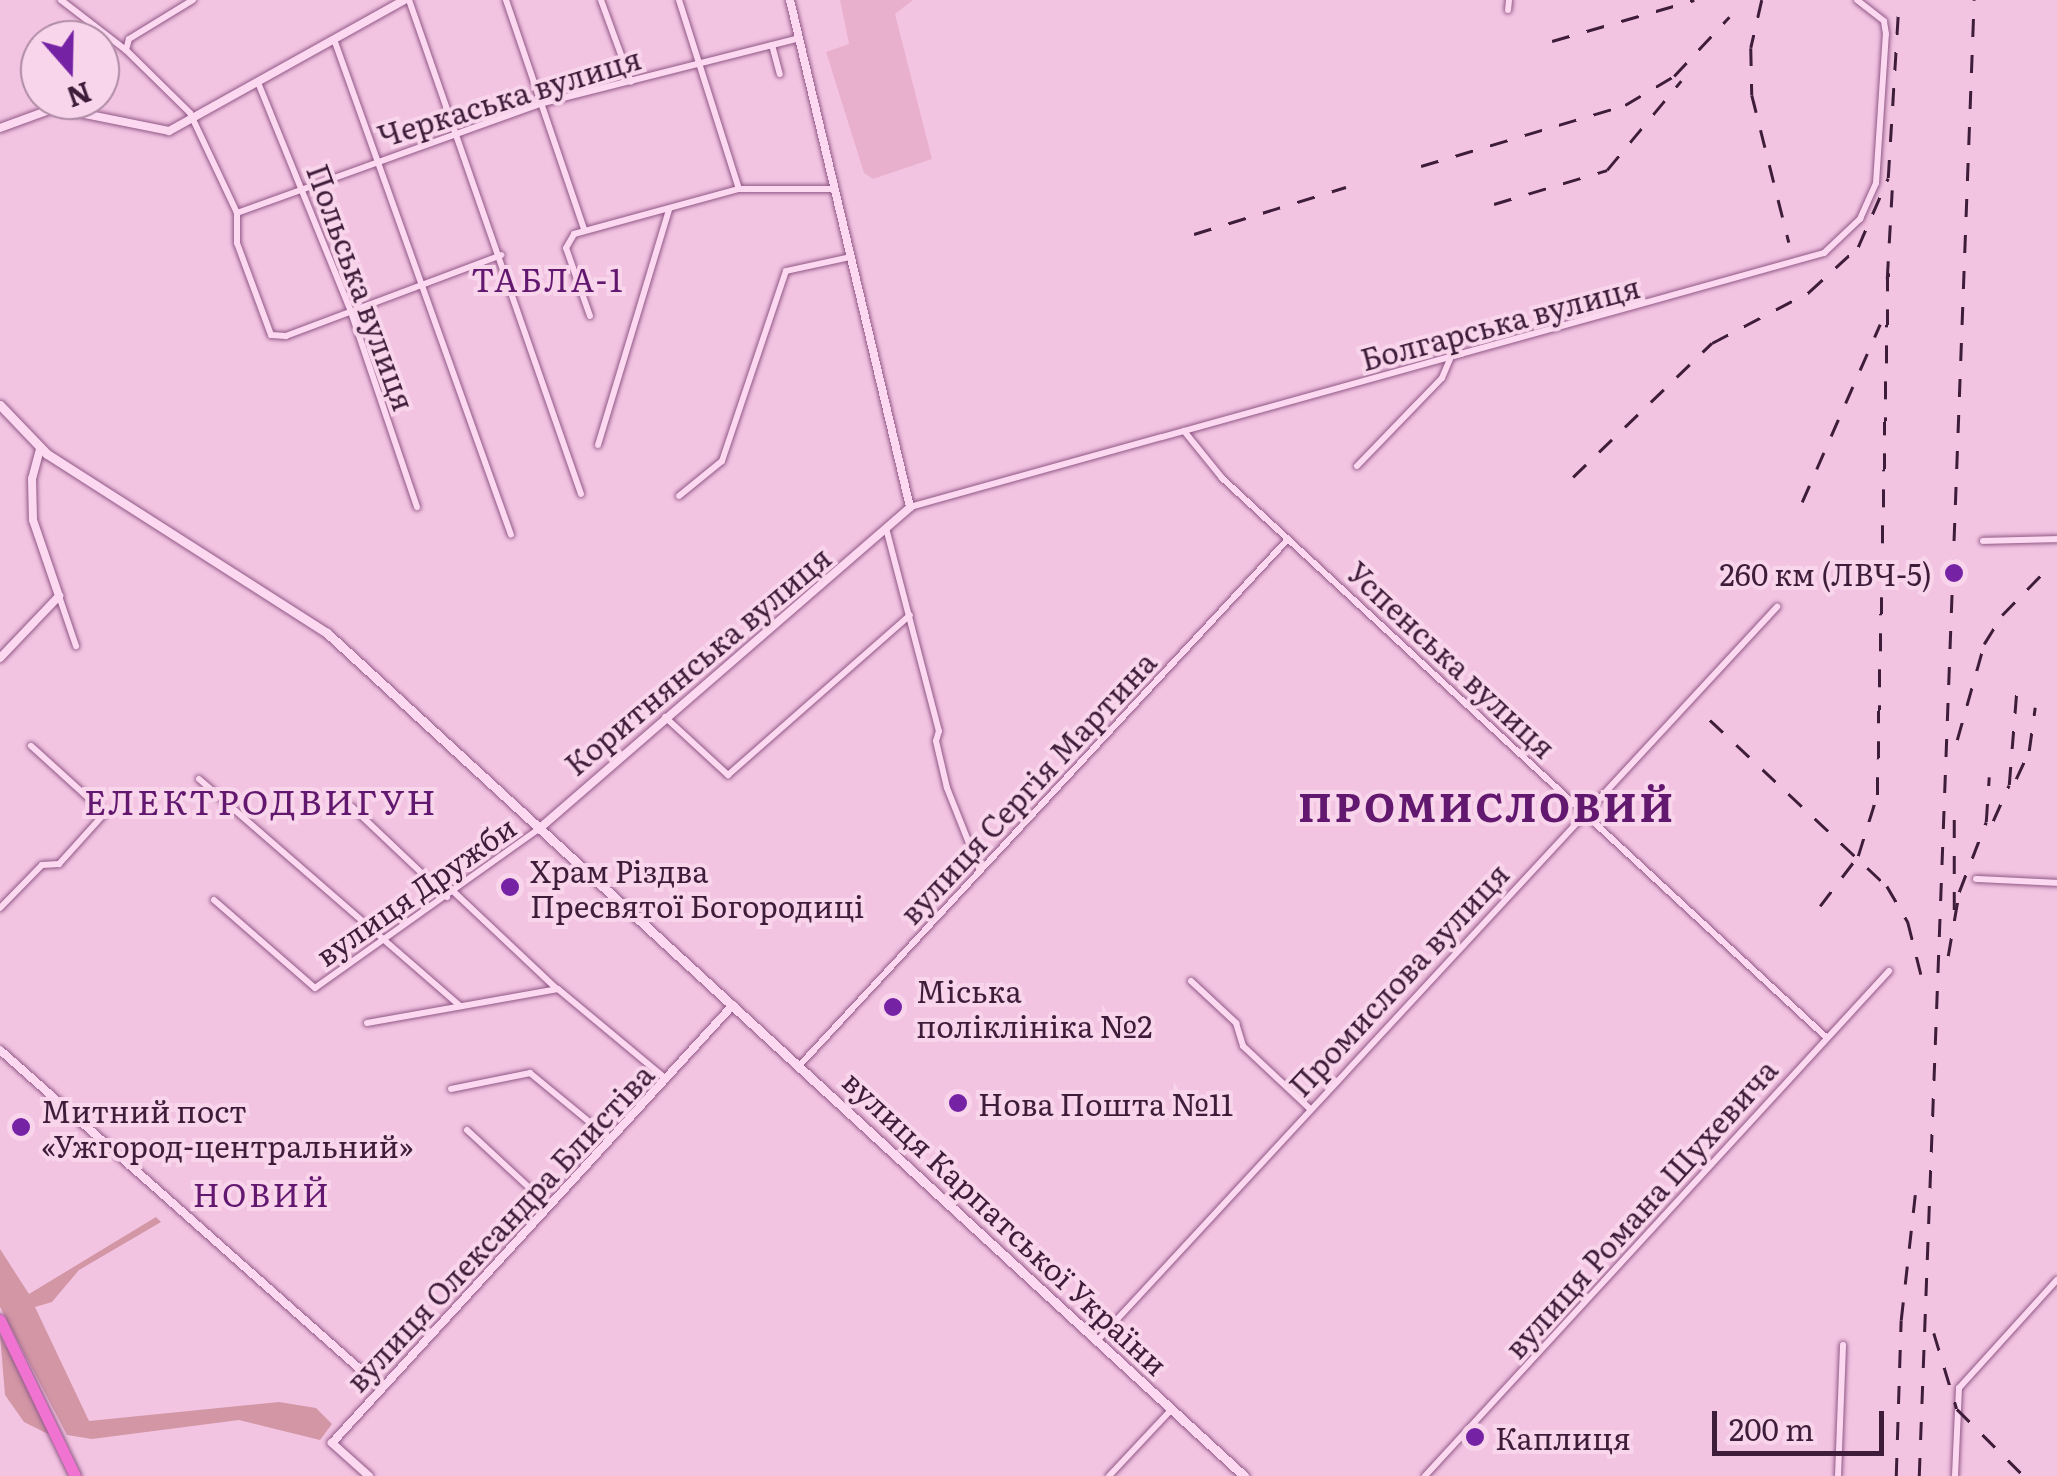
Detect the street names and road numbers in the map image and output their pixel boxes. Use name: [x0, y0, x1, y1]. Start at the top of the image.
street label: Черкаська вулиця: [373, 39, 645, 153]
street label: Польська вулиця: [301, 159, 423, 415]
street label: Болгарська вулиця: [1356, 267, 1644, 377]
street label: Коритнянська вулиця: [557, 538, 837, 782]
street label: Успенська вулиця: [1341, 553, 1563, 765]
street label: вулиця Сергія Мартина: [891, 644, 1163, 930]
street label: вулиця Дружби: [308, 808, 522, 972]
street label: Промислова вулиця: [1281, 855, 1515, 1103]
street label: вулиця Романа Шухевича: [1496, 1051, 1784, 1365]
street label: вулиця Олександра Блистіва: [338, 1056, 660, 1398]
street label: вулиця Карпатської України: [836, 1062, 1176, 1382]

